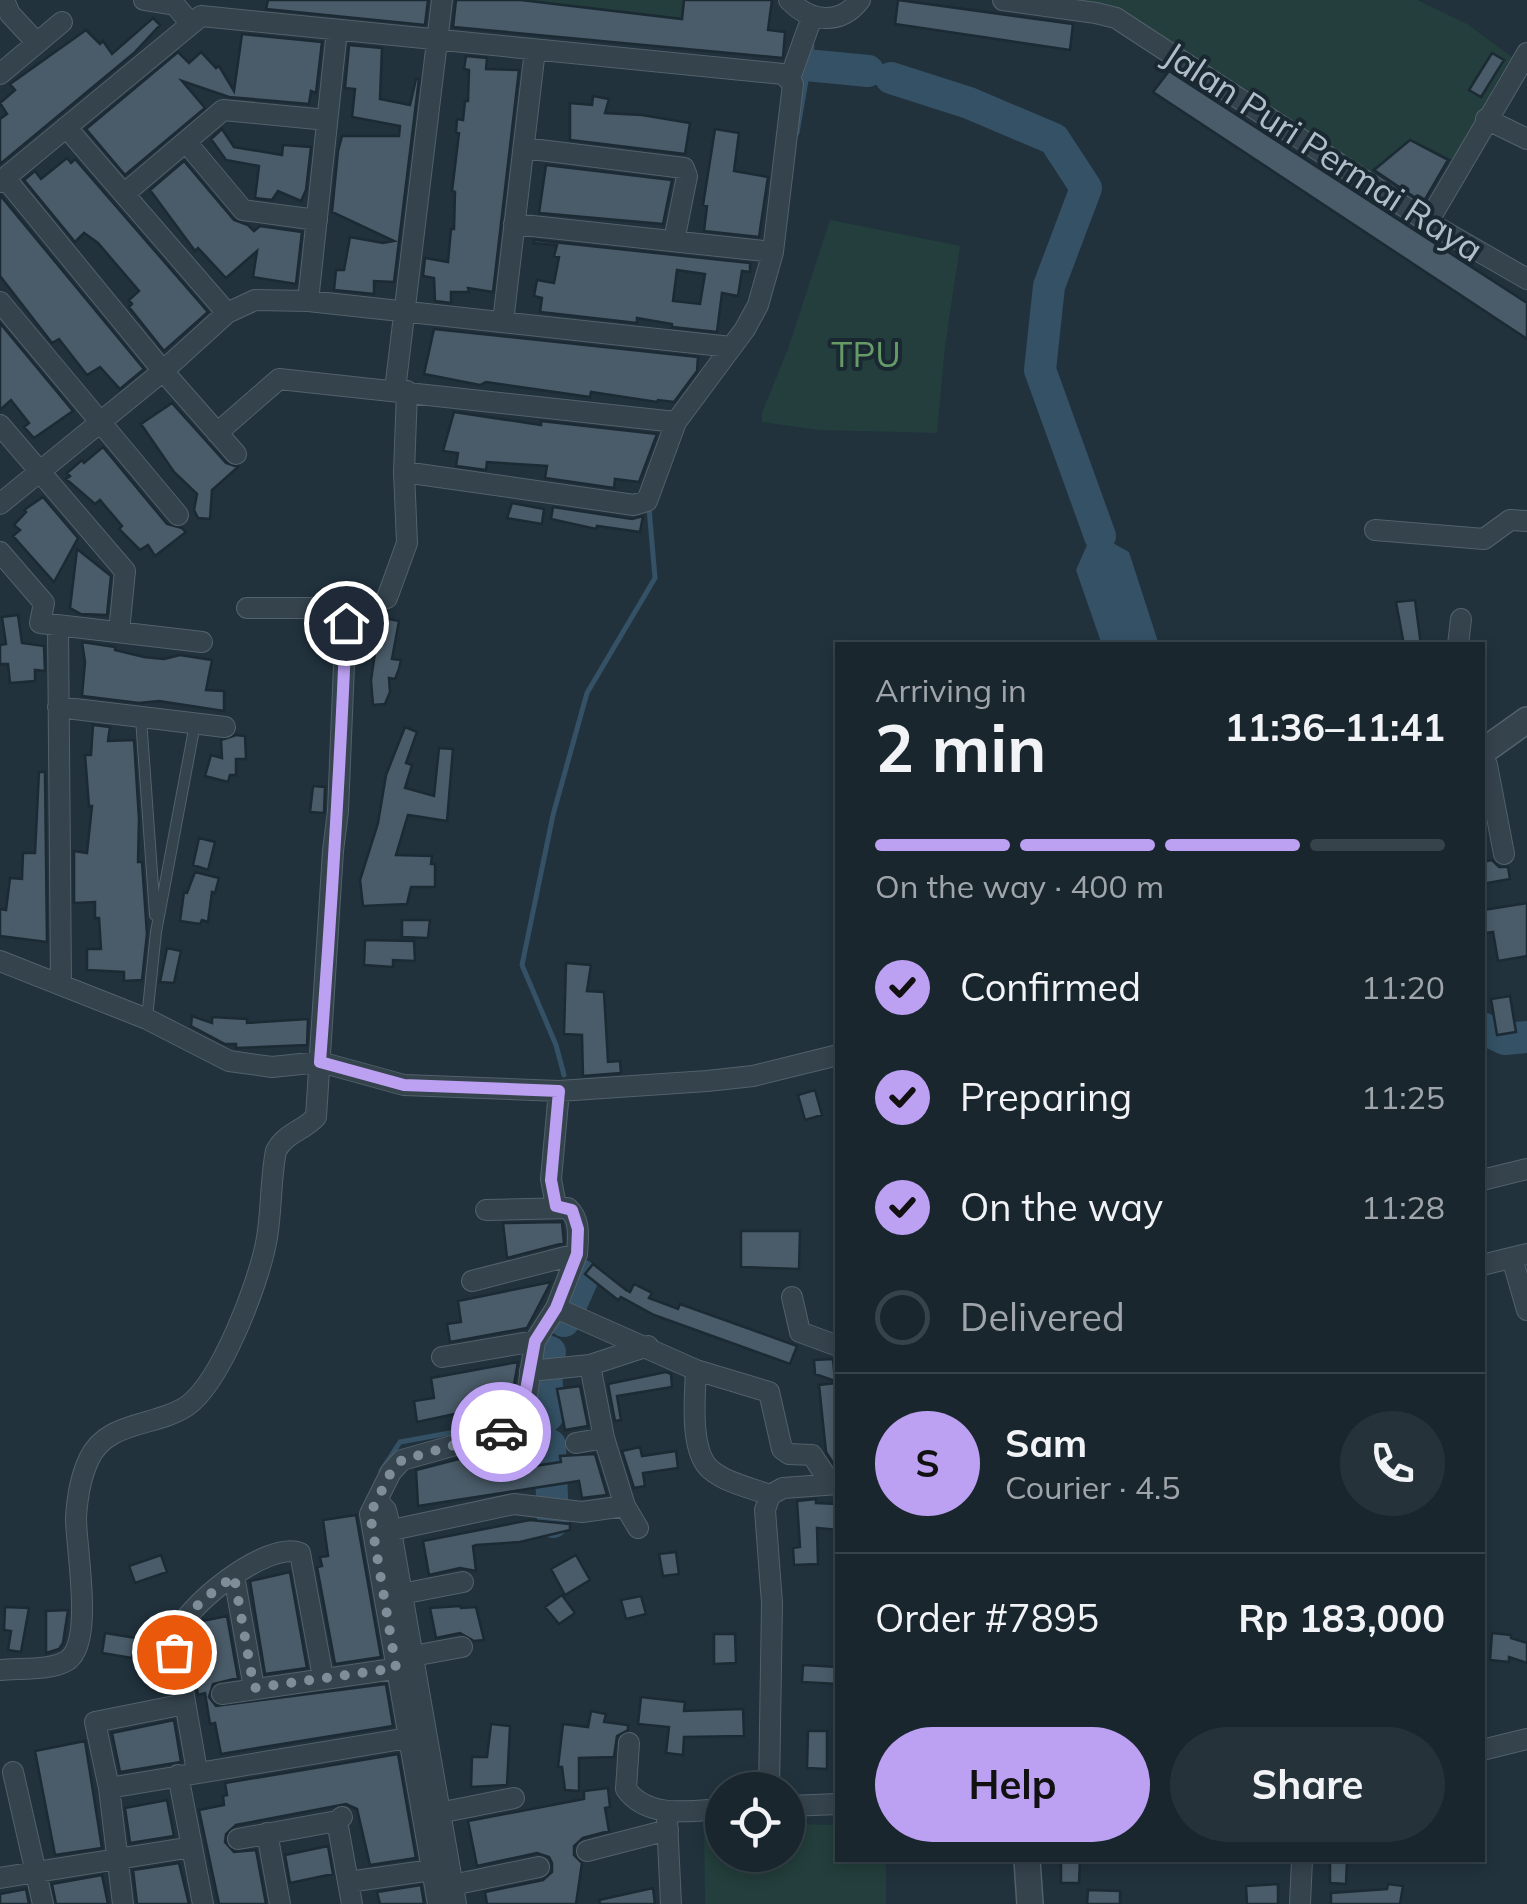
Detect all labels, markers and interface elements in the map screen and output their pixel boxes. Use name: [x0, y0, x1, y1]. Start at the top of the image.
street label: Jalan Puri Permai Raya: [1156, 32, 1491, 271]
park label: TPU: [831, 332, 901, 376]
pin: [304, 581, 389, 666]
icon: home: [319, 596, 374, 651]
text: Arriving in: [875, 670, 1027, 710]
text: 11:36–11:41: [1225, 703, 1445, 751]
text: 2 min: [875, 707, 1046, 788]
text: On the way · 400 m: [875, 866, 1164, 906]
icon: check: [875, 960, 930, 1015]
text: Confirmed: [960, 963, 1141, 1011]
text: 11:20: [1361, 967, 1445, 1007]
icon: check: [875, 1070, 930, 1125]
text: Preparing: [960, 1073, 1132, 1121]
text: 11:25: [1361, 1077, 1445, 1117]
icon: check: [875, 1180, 930, 1235]
text: On the way: [960, 1183, 1163, 1231]
text: 11:28: [1361, 1187, 1445, 1227]
text: Delivered: [960, 1293, 1125, 1341]
courier: [451, 1382, 551, 1482]
icon: car: [474, 1405, 529, 1460]
button: phone: [1340, 1411, 1445, 1516]
text: Sam: [1005, 1419, 1087, 1467]
text: S: [915, 1439, 940, 1487]
text: Courier · 4.5: [1005, 1467, 1181, 1507]
text: Order #7895: [875, 1594, 1099, 1642]
text: Rp 183,000: [1238, 1594, 1445, 1642]
pin: [132, 1610, 217, 1695]
icon: bag: [147, 1625, 202, 1680]
button: Help: [875, 1727, 1150, 1842]
button: Share: [1170, 1727, 1445, 1842]
map controls: [705, 1772, 805, 1872]
button: locate: [705, 1772, 805, 1872]

